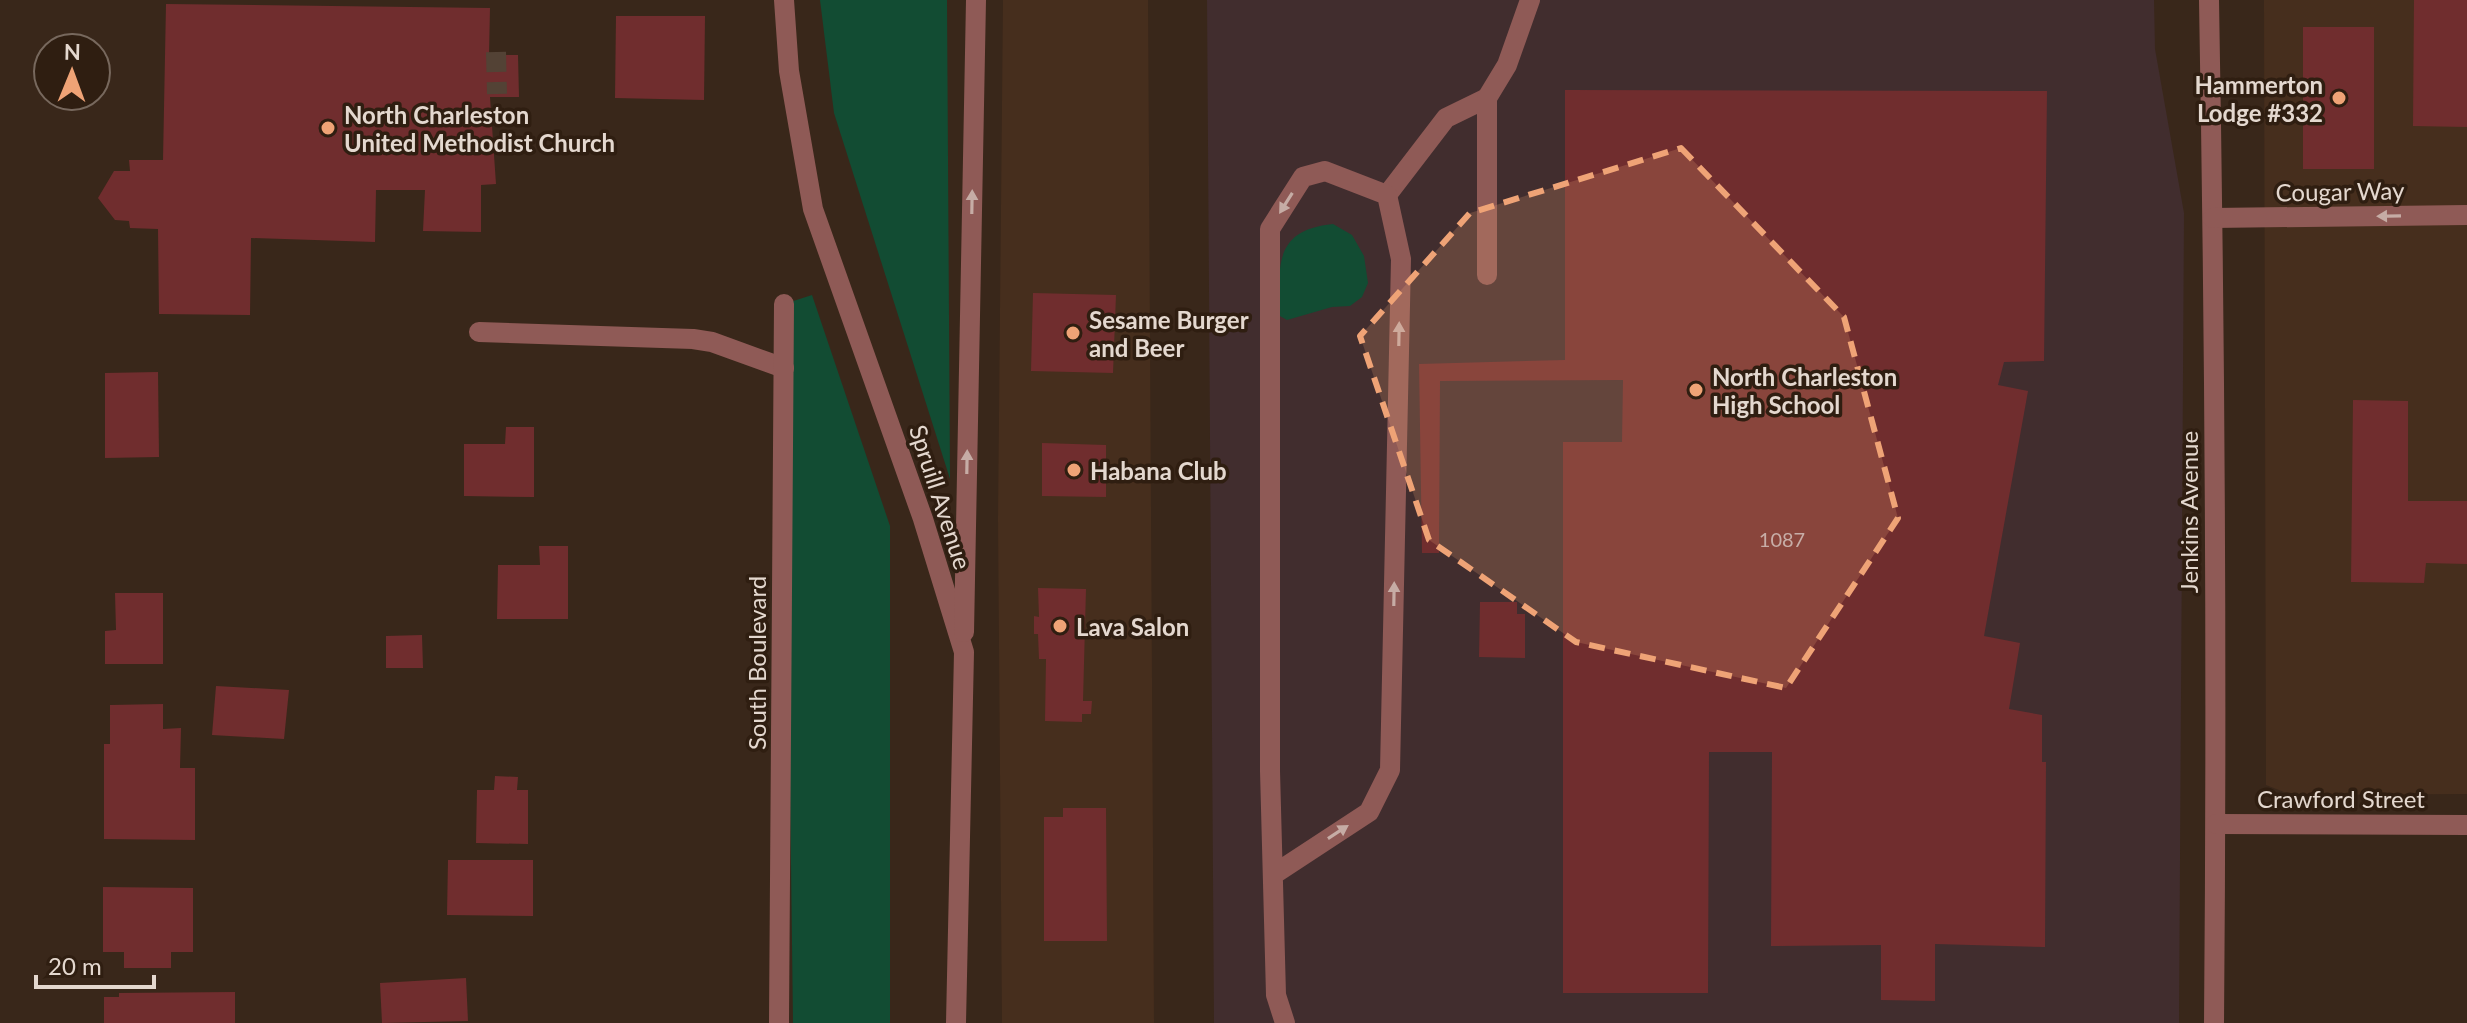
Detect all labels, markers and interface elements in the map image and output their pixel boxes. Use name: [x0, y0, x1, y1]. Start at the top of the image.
north arrow: [32, 32, 112, 112]
text: N: [64, 38, 81, 65]
place label: Hammerton Lodge #332: [2195, 70, 2323, 127]
marker: Hammerton Lodge #332: [2330, 89, 2348, 107]
place label: North Charleston United Methodist Church: [344, 100, 615, 157]
marker: North Charleston United Methodist Church: [319, 119, 337, 137]
street label: Cougar Way: [2275, 175, 2405, 207]
one-way arrow: [966, 189, 978, 214]
one-way arrow: [1280, 192, 1294, 214]
one-way arrow: [2376, 210, 2401, 223]
place label: Sesame Burger and Beer: [1089, 305, 1249, 362]
one-way arrow: [1393, 321, 1406, 346]
marker: Sesame Burger and Beer: [1064, 324, 1082, 342]
place label: North Charleston High School: [1712, 362, 1897, 419]
marker: North Charleston High School: [1687, 381, 1705, 399]
street label: Spruill Avenue: [904, 421, 978, 573]
street label: Jenkins Avenue: [2174, 431, 2203, 593]
one-way arrow: [961, 449, 973, 474]
place label: Habana Club: [1090, 456, 1227, 485]
marker: Habana Club: [1065, 461, 1083, 479]
house number: 1087: [1759, 527, 1805, 551]
street label: South Boulevard: [742, 576, 771, 750]
one-way arrow: [1387, 581, 1400, 606]
place label: Lava Salon: [1076, 612, 1189, 641]
marker: Lava Salon: [1051, 617, 1069, 635]
street label: Crawford Street: [2257, 784, 2425, 813]
one-way arrow: [1327, 825, 1349, 840]
scale bar: [36, 939, 154, 989]
text: 20 m: [48, 951, 102, 980]

